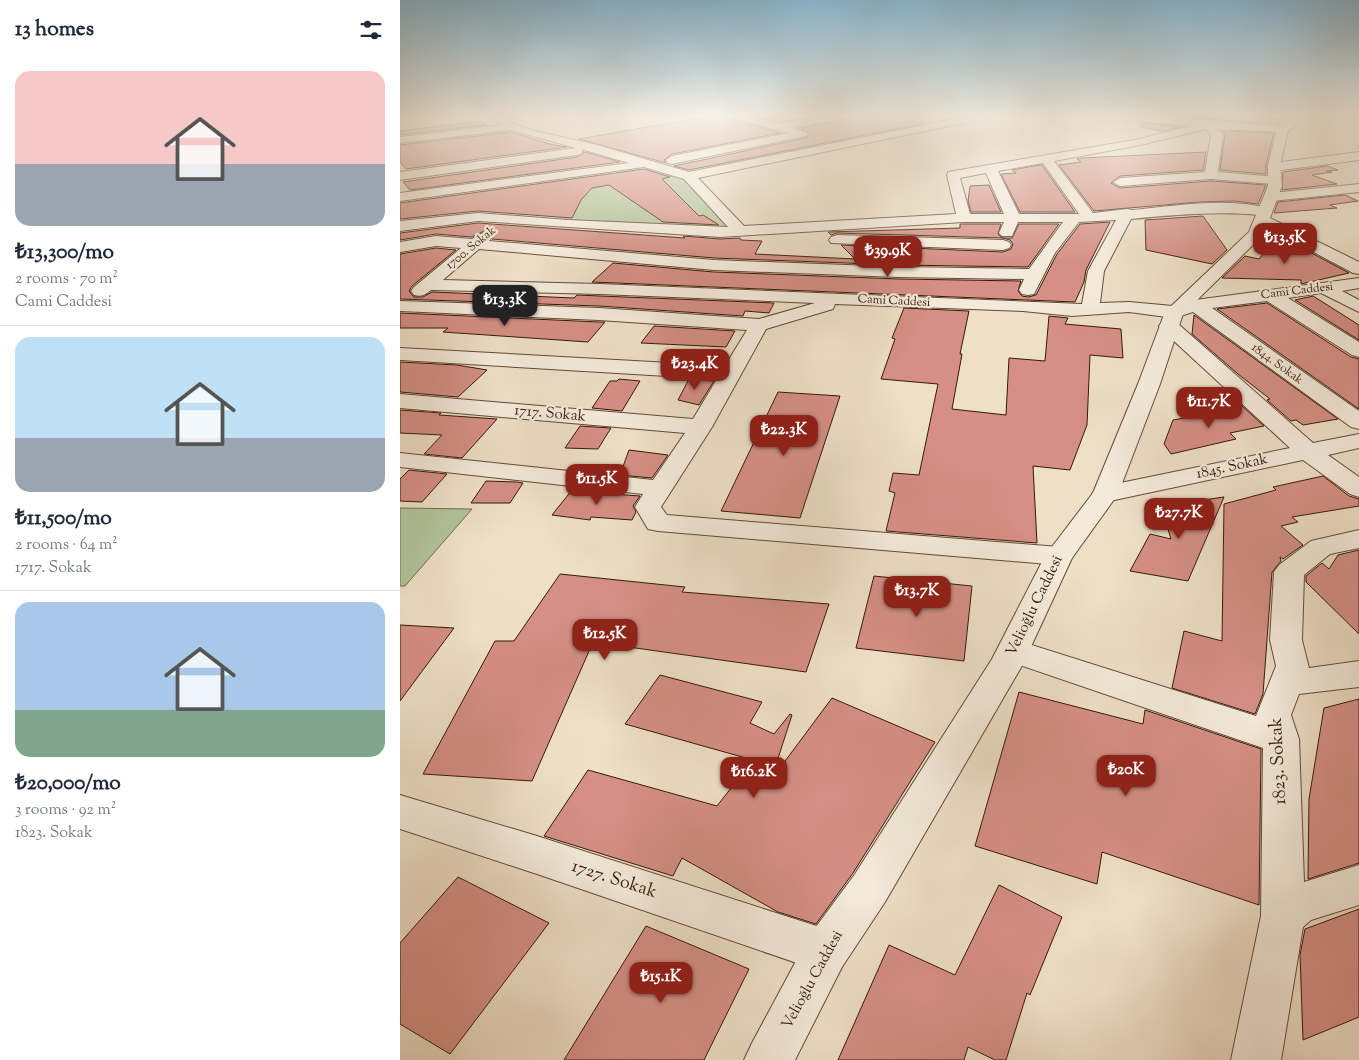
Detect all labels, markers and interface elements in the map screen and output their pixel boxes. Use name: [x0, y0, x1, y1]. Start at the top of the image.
text: 13 homes: [15, 15, 94, 45]
icon: filters: [357, 16, 385, 44]
icon: home: [155, 104, 245, 194]
street label: 1700. Sokak: [442, 222, 500, 274]
pin: ₺13.5K: [1244, 222, 1326, 265]
text: ₺13.5K: [1264, 227, 1306, 250]
pin: ₺39.9K: [847, 236, 929, 278]
text: ₺13,300/mo: [15, 238, 114, 268]
text: ₺39.9K: [865, 240, 911, 263]
text: 2 rooms · 70 m²: [15, 268, 118, 291]
street label: Cami Caddesi: [1260, 278, 1335, 304]
pin: ₺13.3K: [464, 284, 546, 327]
text: ₺13.3K: [483, 289, 527, 312]
street label: Cami Caddesi: [857, 290, 931, 312]
text: Cami Caddesi: [15, 291, 112, 314]
street label: 1844. Sokak: [1247, 339, 1307, 389]
pin: ₺23.4K: [654, 348, 736, 391]
text: ₺23.4K: [672, 353, 718, 376]
icon: home: [155, 369, 245, 459]
pin: ₺11.7K: [1168, 386, 1250, 429]
text: ₺11.7K: [1187, 391, 1231, 414]
street label: 1717. Sokak: [513, 400, 587, 428]
pin: ₺22.3K: [743, 414, 825, 457]
text: ₺22.3K: [761, 419, 807, 442]
street label: 1845. Sokak: [1194, 449, 1270, 485]
pin: ₺11.5K: [556, 464, 638, 506]
text: ₺11.5K: [576, 468, 618, 491]
pin: ₺27.7K: [1138, 498, 1220, 540]
text: ₺27.7K: [1155, 502, 1203, 525]
text: ₺11,500/mo: [15, 504, 112, 534]
text: 2 rooms · 64 m²: [15, 534, 118, 557]
street label: Velioğlu Caddesi: [1002, 552, 1068, 660]
text: 1717. Sokak: [15, 557, 92, 580]
pin: ₺13.7K: [876, 576, 958, 618]
text: ₺13.7K: [895, 580, 939, 603]
pin: ₺12.5K: [564, 618, 646, 661]
text: ₺12.5K: [583, 623, 627, 646]
icon: home: [155, 634, 245, 724]
street label: 1823. Sokak: [1264, 716, 1294, 805]
pin: ₺20K: [1096, 754, 1156, 797]
pin: ₺16.2K: [713, 756, 795, 799]
text: ₺20K: [1108, 759, 1144, 782]
text: ₺16.2K: [731, 761, 777, 784]
text: ₺20,000/mo: [15, 769, 121, 799]
text: 3 rooms · 92 m²: [15, 799, 116, 822]
text: 1823. Sokak: [15, 822, 93, 845]
street label: 1727. Sokak: [568, 854, 660, 906]
street label: Velioğlu Caddesi: [777, 927, 849, 1033]
pin: ₺15.1K: [620, 962, 702, 1004]
text: ₺15.1K: [640, 966, 682, 989]

